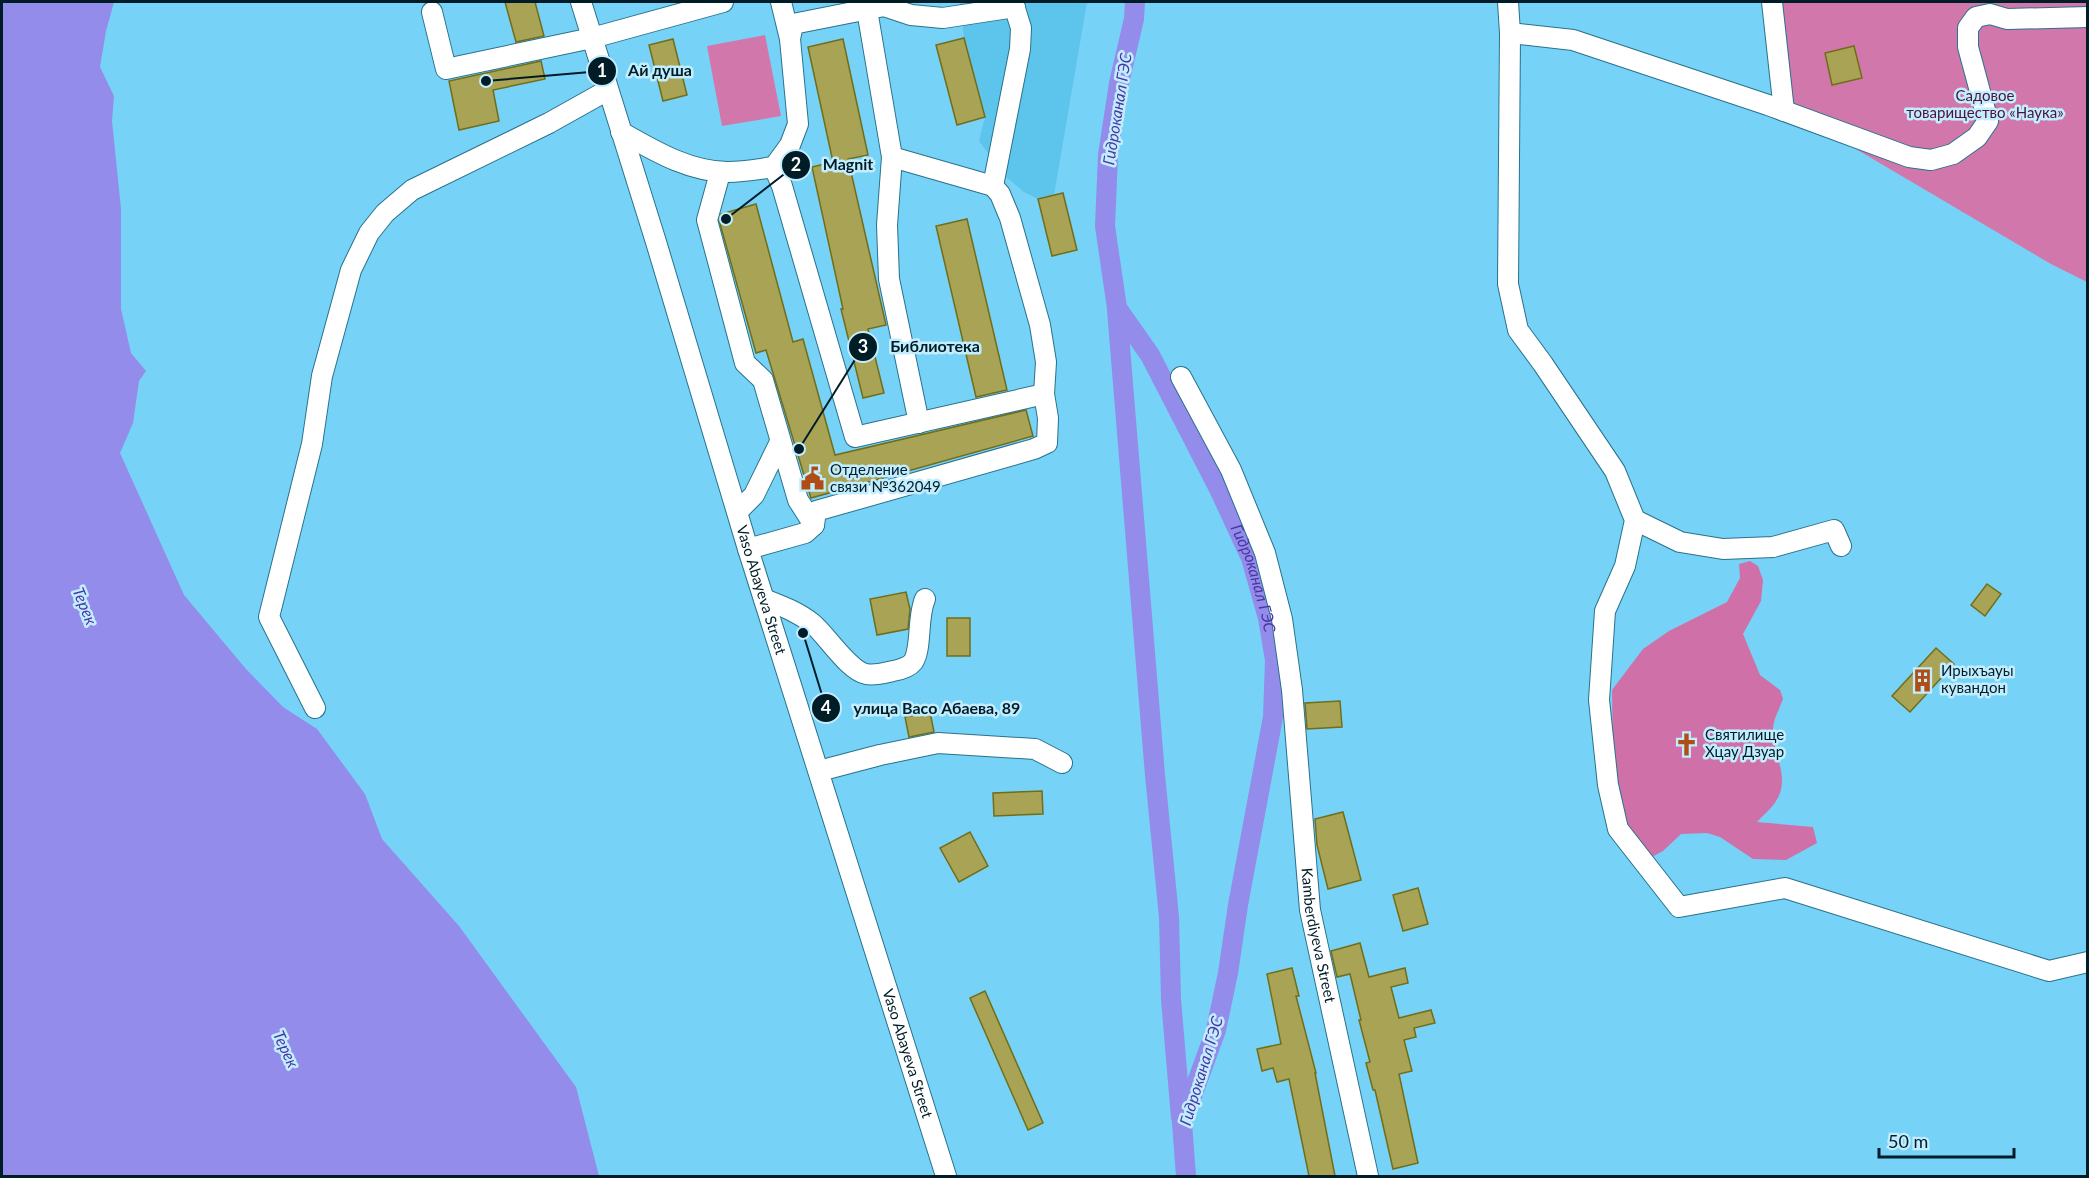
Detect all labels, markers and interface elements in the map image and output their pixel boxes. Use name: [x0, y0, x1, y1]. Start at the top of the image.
water label: Гидроканал ГЭС: [1098, 51, 1135, 166]
callout: Ай душа: [587, 54, 704, 88]
text: 1: [597, 59, 607, 81]
text: Ай душа: [627, 60, 692, 79]
park label: Садовое товарищество «Наука»: [1906, 86, 2064, 121]
callout: Magnit: [781, 148, 885, 182]
text: 2: [791, 153, 801, 175]
text: Magnit: [823, 154, 873, 173]
callout: Библиотека: [848, 330, 992, 364]
text: 3: [858, 335, 868, 357]
text: Библиотека: [890, 336, 980, 355]
place label: Отделение связи №362049: [830, 460, 941, 495]
public building icon: Отделение связи №362049: [799, 466, 825, 492]
water label: Гидроканал ГЭС: [1228, 521, 1280, 635]
street label: Vaso Abayeva Street: [733, 523, 791, 657]
water label: Терек: [69, 584, 102, 628]
place label: Ирыхъауы кувандон: [1941, 661, 2014, 696]
building icon: Ирыхъауы кувандон: [1910, 667, 1936, 693]
callout: улица Васо Абаева, 89: [811, 691, 1032, 725]
text: 4: [821, 696, 831, 718]
text: улица Васо Абаева, 89: [854, 698, 1020, 717]
place label: Святилище Хцау Дзуар: [1705, 725, 1784, 760]
church icon: Святилище Хцау Дзуар: [1674, 731, 1700, 757]
street label: Kamberdiyeva Street: [1299, 867, 1340, 1005]
street label: Vaso Abayeva Street: [879, 986, 937, 1121]
water label: Гидроканал ГЭС: [1175, 1013, 1226, 1128]
water label: Терек: [270, 1027, 303, 1071]
scale bar: [1879, 1121, 2014, 1159]
text: 50 m: [1888, 1130, 1928, 1152]

